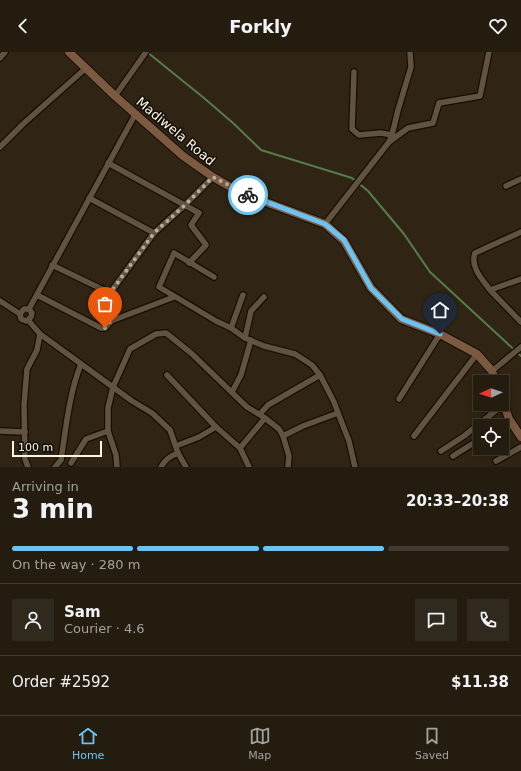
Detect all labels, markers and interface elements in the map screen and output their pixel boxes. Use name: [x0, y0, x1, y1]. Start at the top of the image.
icon: back: [12, 15, 34, 37]
icon: heart: [487, 15, 509, 37]
text: Forkly: [229, 16, 292, 37]
street label: Madiwela Road: [133, 94, 218, 169]
courier: [228, 175, 268, 215]
icon: bike: [237, 184, 259, 206]
pin: [88, 287, 122, 328]
icon: bag: [94, 293, 116, 315]
pin: [423, 293, 457, 334]
icon: home: [429, 299, 451, 321]
north arrow: [473, 375, 509, 411]
map controls: [473, 375, 509, 455]
button: locate: [473, 419, 509, 455]
scale bar: [12, 439, 102, 458]
text: 100 m: [18, 441, 53, 454]
text: Arriving in: [12, 479, 79, 494]
text: 20:33–20:38: [406, 492, 509, 510]
text: 3 min: [12, 494, 94, 524]
text: On the way · 280 m: [12, 557, 140, 572]
button: person: [12, 599, 54, 641]
button: chat: [415, 599, 457, 641]
button: phone: [467, 599, 509, 641]
text: Sam: [64, 603, 101, 621]
text: Courier · 4.6: [64, 621, 145, 636]
text: Order #2592: [12, 673, 110, 691]
text: $11.38: [451, 673, 509, 691]
tab: Home: [72, 725, 104, 762]
tab: Map: [248, 725, 271, 762]
tab: Saved: [415, 725, 449, 762]

